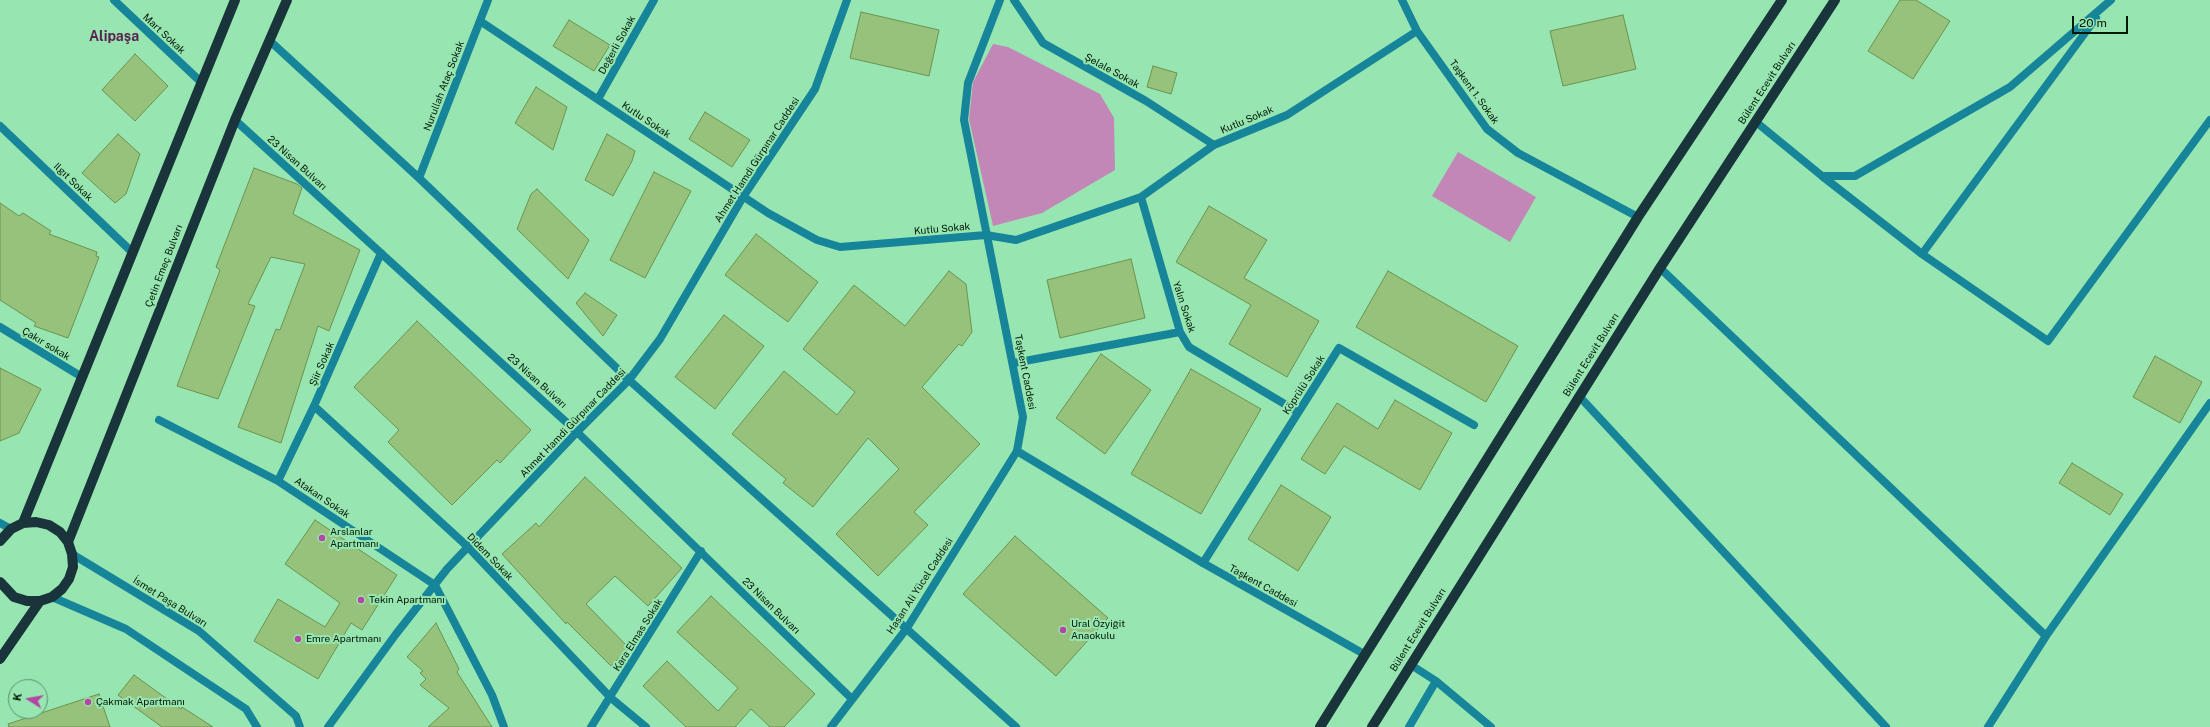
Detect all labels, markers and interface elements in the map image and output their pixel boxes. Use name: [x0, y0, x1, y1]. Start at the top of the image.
scale bar: [2074, 8, 2130, 34]
street label: Mart Sokak: [140, 11, 188, 57]
street label: Değerli Sokak: [596, 14, 638, 76]
text: 20 m: [2079, 16, 2107, 30]
district label: Alipaşa: [89, 29, 139, 45]
street label: Nurullah Ataç Sokak: [421, 39, 467, 133]
street label: Bülent Ecevit Bulvarı: [1736, 39, 1798, 127]
street label: Şelale Sokak: [1083, 51, 1141, 91]
street label: Taşkent 1. Sokak: [1447, 58, 1501, 126]
street label: Ahmet Hamdi Gürpınar Caddesi: [712, 95, 802, 225]
street label: Kutlu Sokak: [619, 99, 673, 141]
street label: Kutlu Sokak: [1219, 103, 1275, 137]
street label: 23 Nisan Bulvarı: [265, 133, 329, 193]
street label: Ilgıt Sokak: [51, 160, 95, 204]
street label: Kutlu Sokak: [913, 221, 971, 237]
street label: Çetin Emeç Bulvarı: [143, 223, 185, 309]
street label: Yalın Sokak: [1170, 280, 1198, 334]
street label: Bülent Ecevit Bulvarı: [1560, 311, 1622, 399]
street label: Çakır sokak: [20, 325, 72, 363]
street label: Taşkent Caddesi: [1012, 333, 1038, 411]
street label: Şiir Sokak: [307, 340, 337, 388]
street label: 23 Nisan Bulvarı: [505, 351, 569, 411]
street label: Köprülü Sokak: [1280, 353, 1328, 417]
street label: Ahmet Hamdi Gürpınar Caddesi: [518, 366, 628, 480]
street label: Atakan Sokak: [292, 475, 352, 521]
place label: Arslanlar Apartmanı: [330, 526, 379, 550]
street label: Didem Sokak: [464, 531, 516, 583]
marker: Arslanlar Apartmanı: [317, 533, 327, 543]
street label: Hasan Ali Yücel Caddesi: [884, 536, 956, 636]
street label: Taşkent Caddesi: [1227, 562, 1299, 610]
street label: İsmet Paşa Bulvarı: [131, 574, 209, 630]
street label: 23 Nisan Bulvarı: [740, 575, 802, 637]
street label: Bülent Ecevit Bulvarı: [1387, 586, 1449, 674]
place label: Tekin Apartmanı: [369, 594, 445, 606]
marker: Tekin Apartmanı: [356, 595, 366, 605]
street label: Kara Elmas Sokak: [611, 596, 665, 674]
place label: Ural Özyiğit Anaokulu: [1071, 618, 1125, 642]
marker: Ural Özyiğit Anaokulu: [1058, 625, 1068, 635]
place label: Emre Apartmanı: [306, 633, 381, 645]
marker: Emre Apartmanı: [293, 634, 303, 644]
north arrow: [8, 679, 48, 719]
text: K: [11, 692, 24, 702]
place label: Çakmak Apartmanı: [96, 696, 185, 708]
marker: Çakmak Apartmanı: [83, 697, 93, 707]

